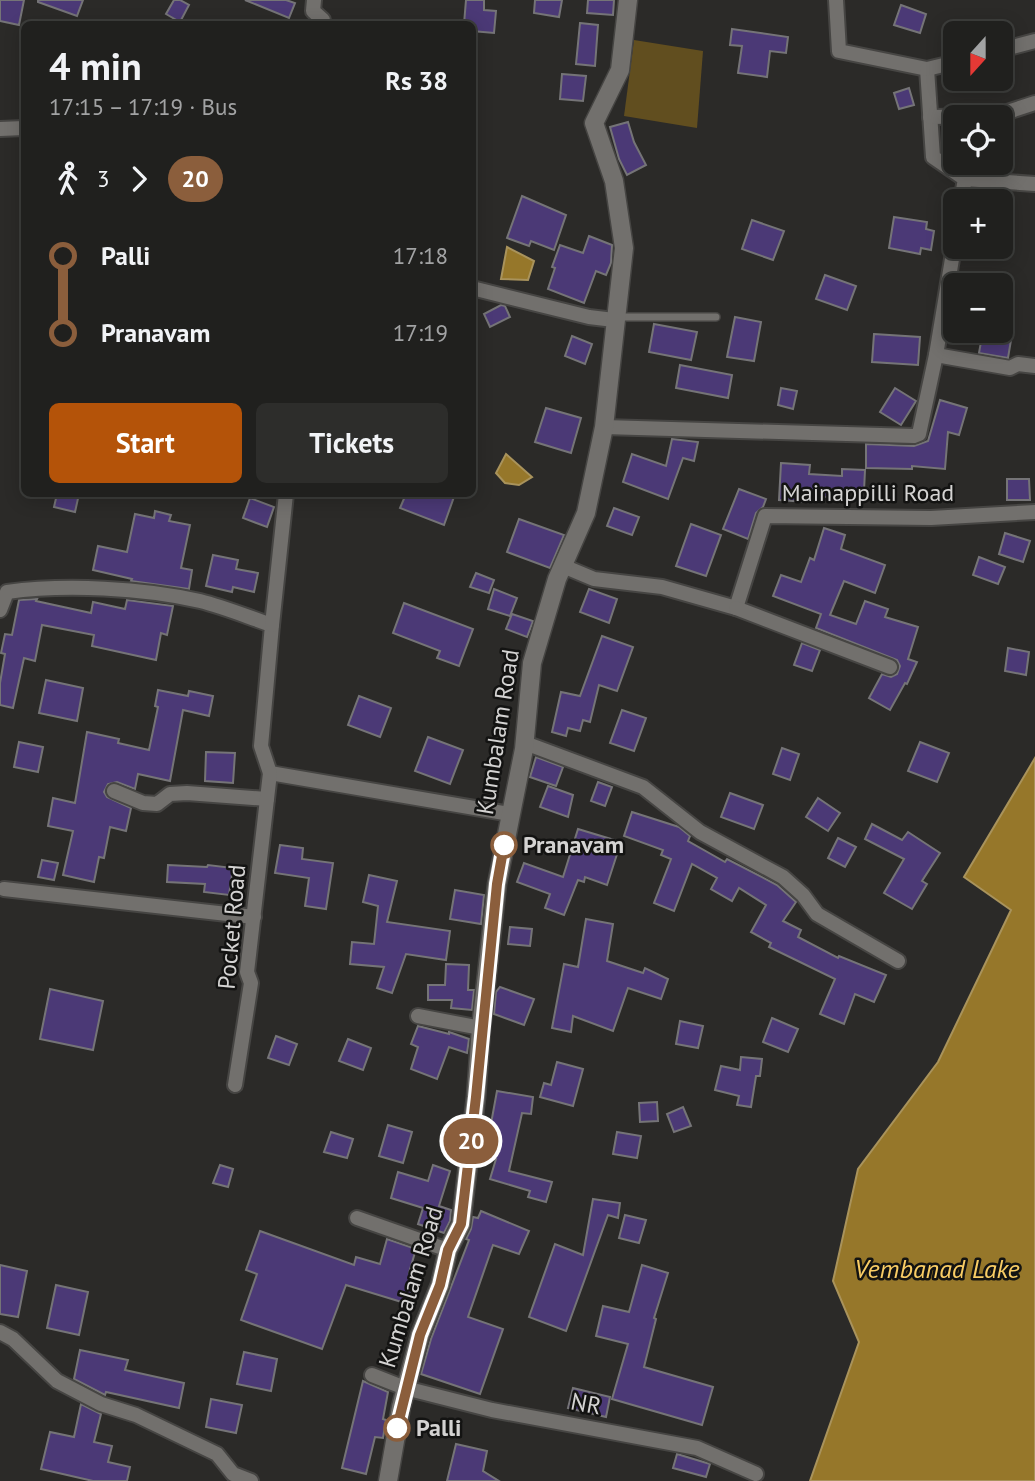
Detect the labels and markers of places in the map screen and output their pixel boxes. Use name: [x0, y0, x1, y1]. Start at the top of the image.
place label: Pranavam: [523, 829, 624, 860]
marker: Pranavam: [491, 832, 517, 858]
place label: Palli: [416, 1412, 462, 1443]
marker: Palli: [384, 1415, 410, 1441]

